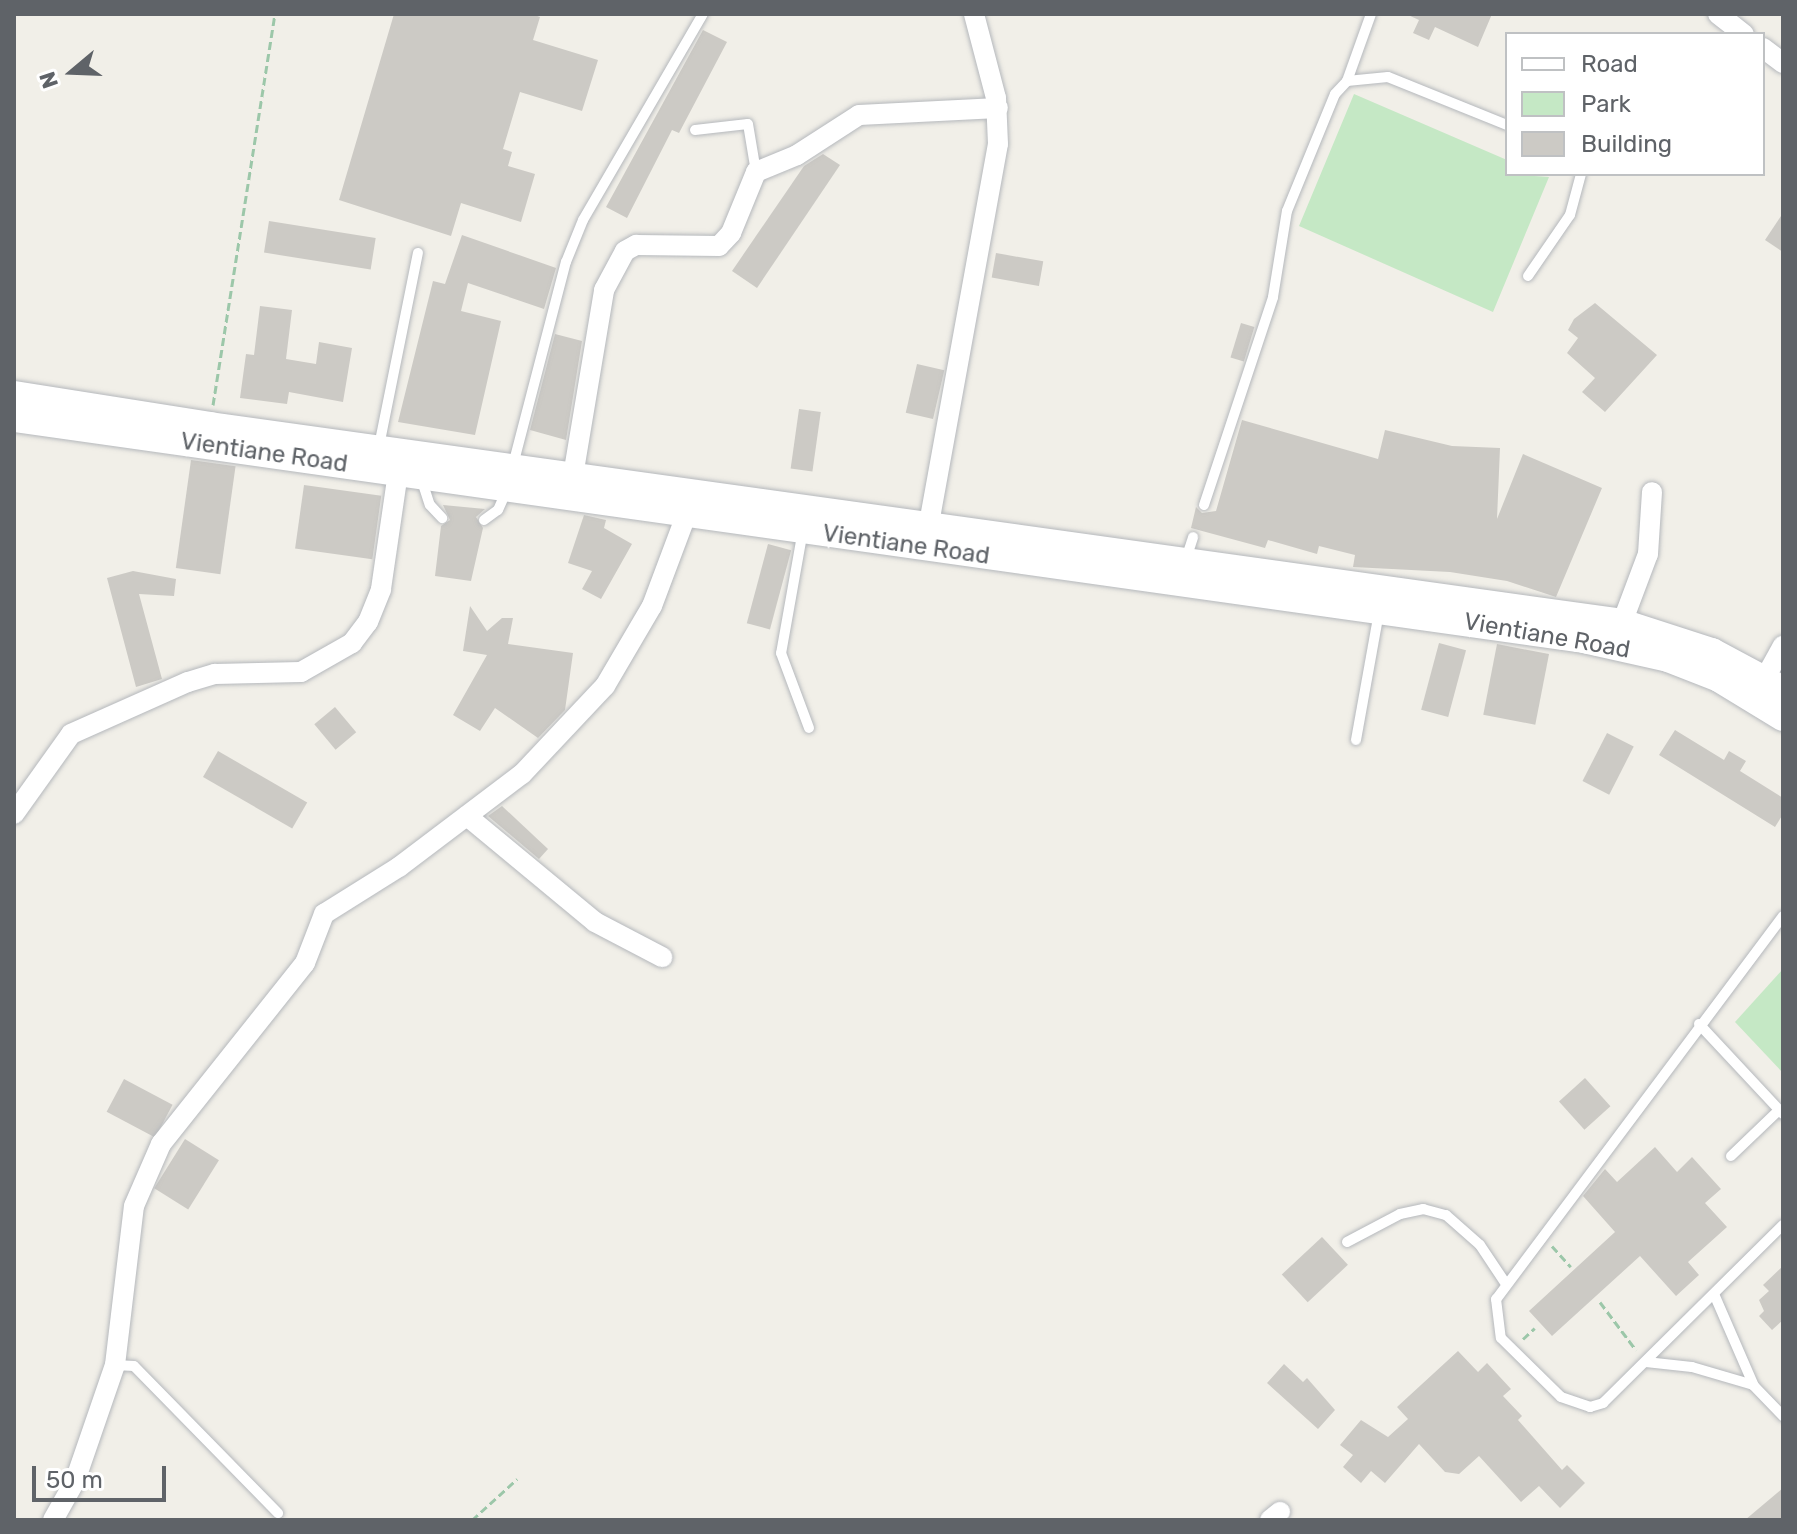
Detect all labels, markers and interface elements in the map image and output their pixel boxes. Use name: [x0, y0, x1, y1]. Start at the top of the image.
north arrow: [32, 32, 112, 112]
legend: [1505, 32, 1765, 176]
text: Road: [1581, 50, 1638, 78]
text: N: [33, 68, 64, 92]
text: Park: [1581, 90, 1631, 118]
text: Building: [1581, 130, 1672, 158]
street label: Vientiane Road: [179, 427, 349, 479]
street label: Vientiane Road: [821, 519, 991, 571]
street label: Vientiane Road: [1462, 607, 1632, 665]
scale bar: [36, 1450, 170, 1500]
text: 50 m: [46, 1466, 103, 1494]

